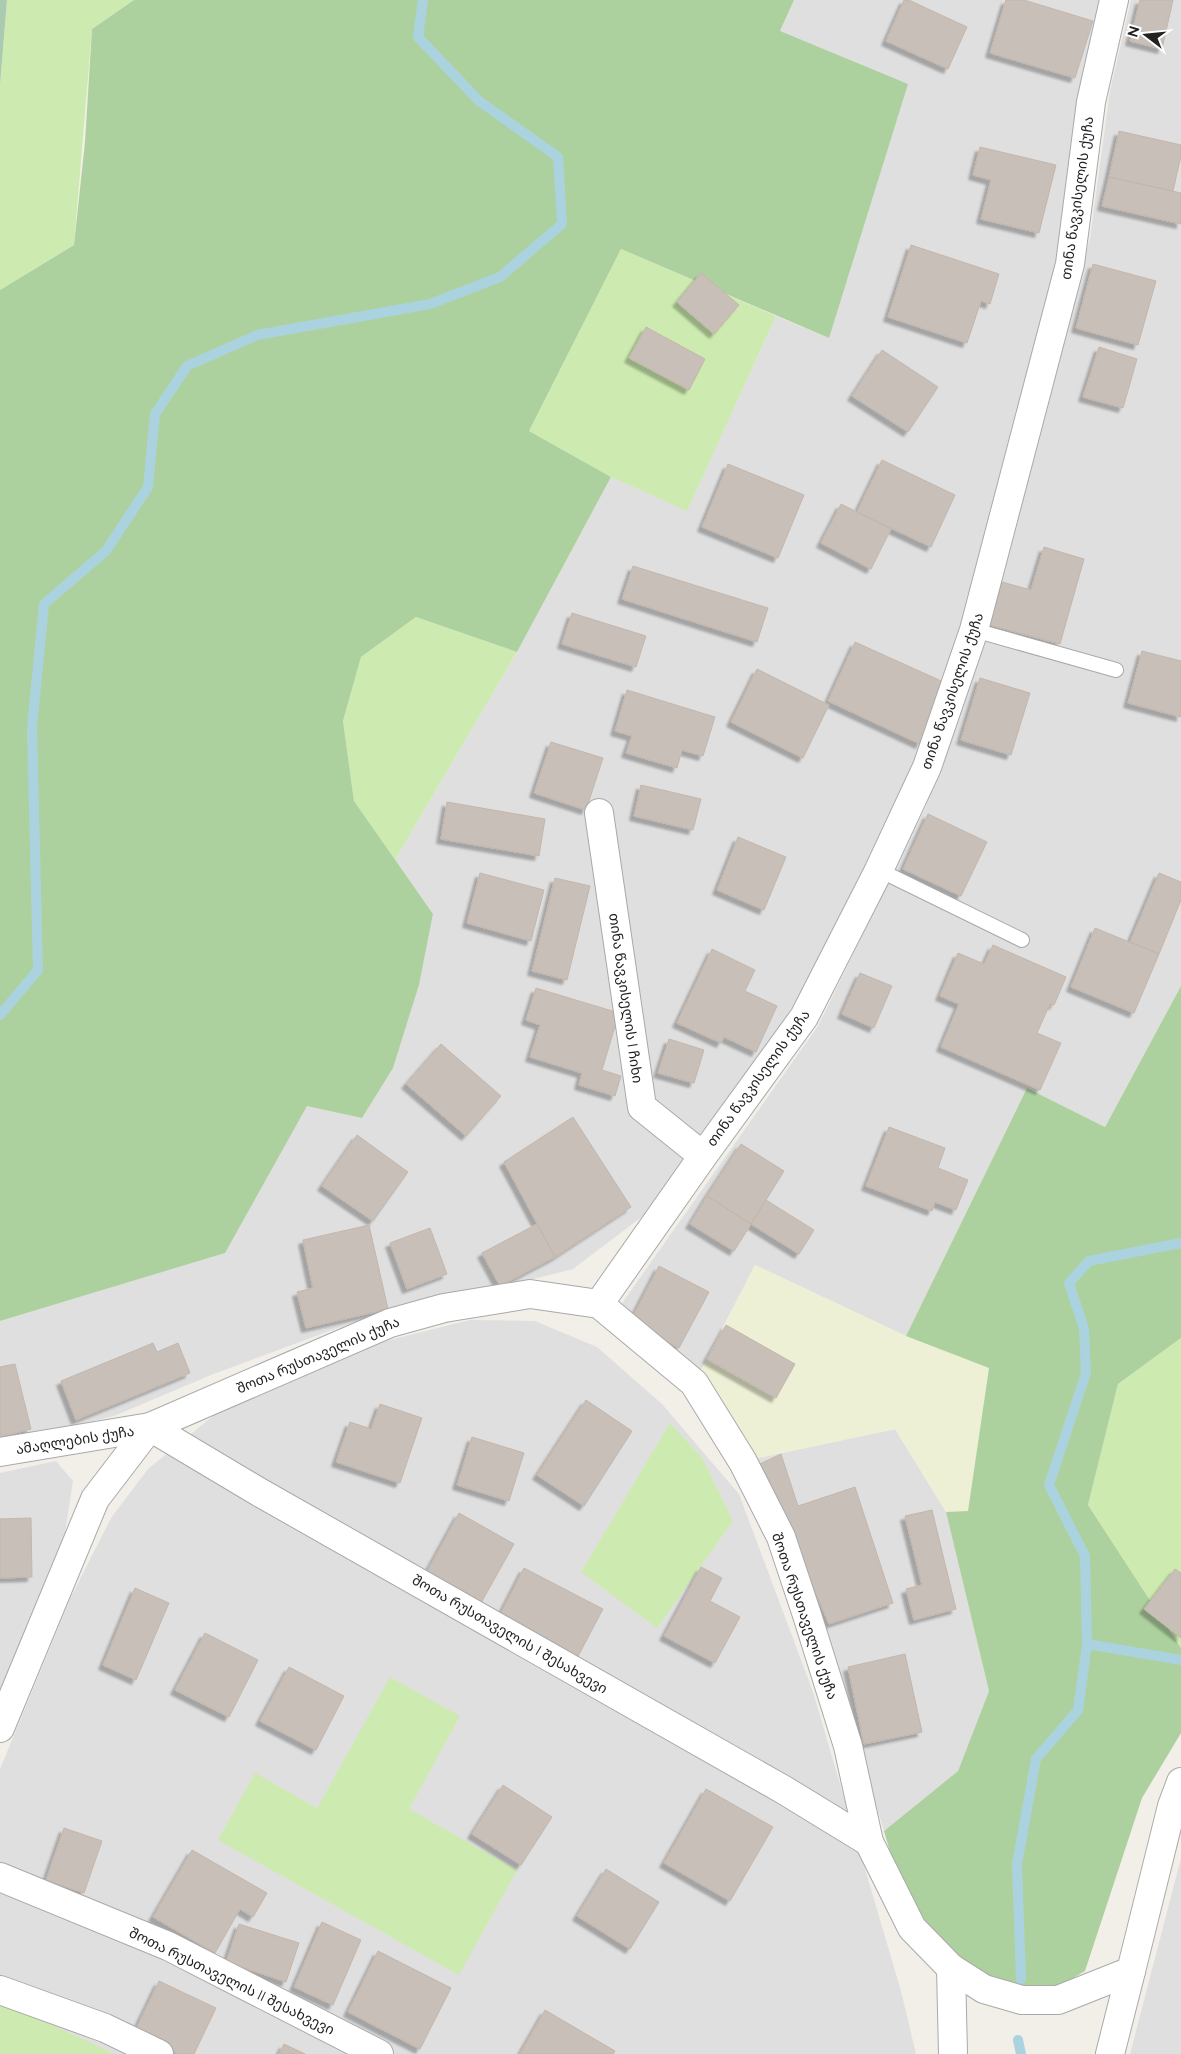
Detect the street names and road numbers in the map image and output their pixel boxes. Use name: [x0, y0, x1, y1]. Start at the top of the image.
street label: თინა წავკისელის ქუჩა: [1058, 115, 1097, 281]
street label: თინა წავკისელის ქუჩა: [918, 611, 987, 772]
street label: თინა წავკისელის I ჩიხი: [605, 912, 646, 1084]
street label: თინა წავკისელის ქუჩა: [703, 1007, 814, 1150]
street label: შოთა რუსთაველის ქუჩა: [234, 1313, 402, 1398]
street label: ამაღლების ქუჩა: [15, 1423, 136, 1458]
street label: შოთა რუსთაველის ქუჩა: [768, 1531, 841, 1702]
street label: შოთა რუსთაველის I შესახვევი: [409, 1571, 610, 1698]
street label: შოთა რუსთაველის II შესახვევი: [126, 1924, 337, 2039]

